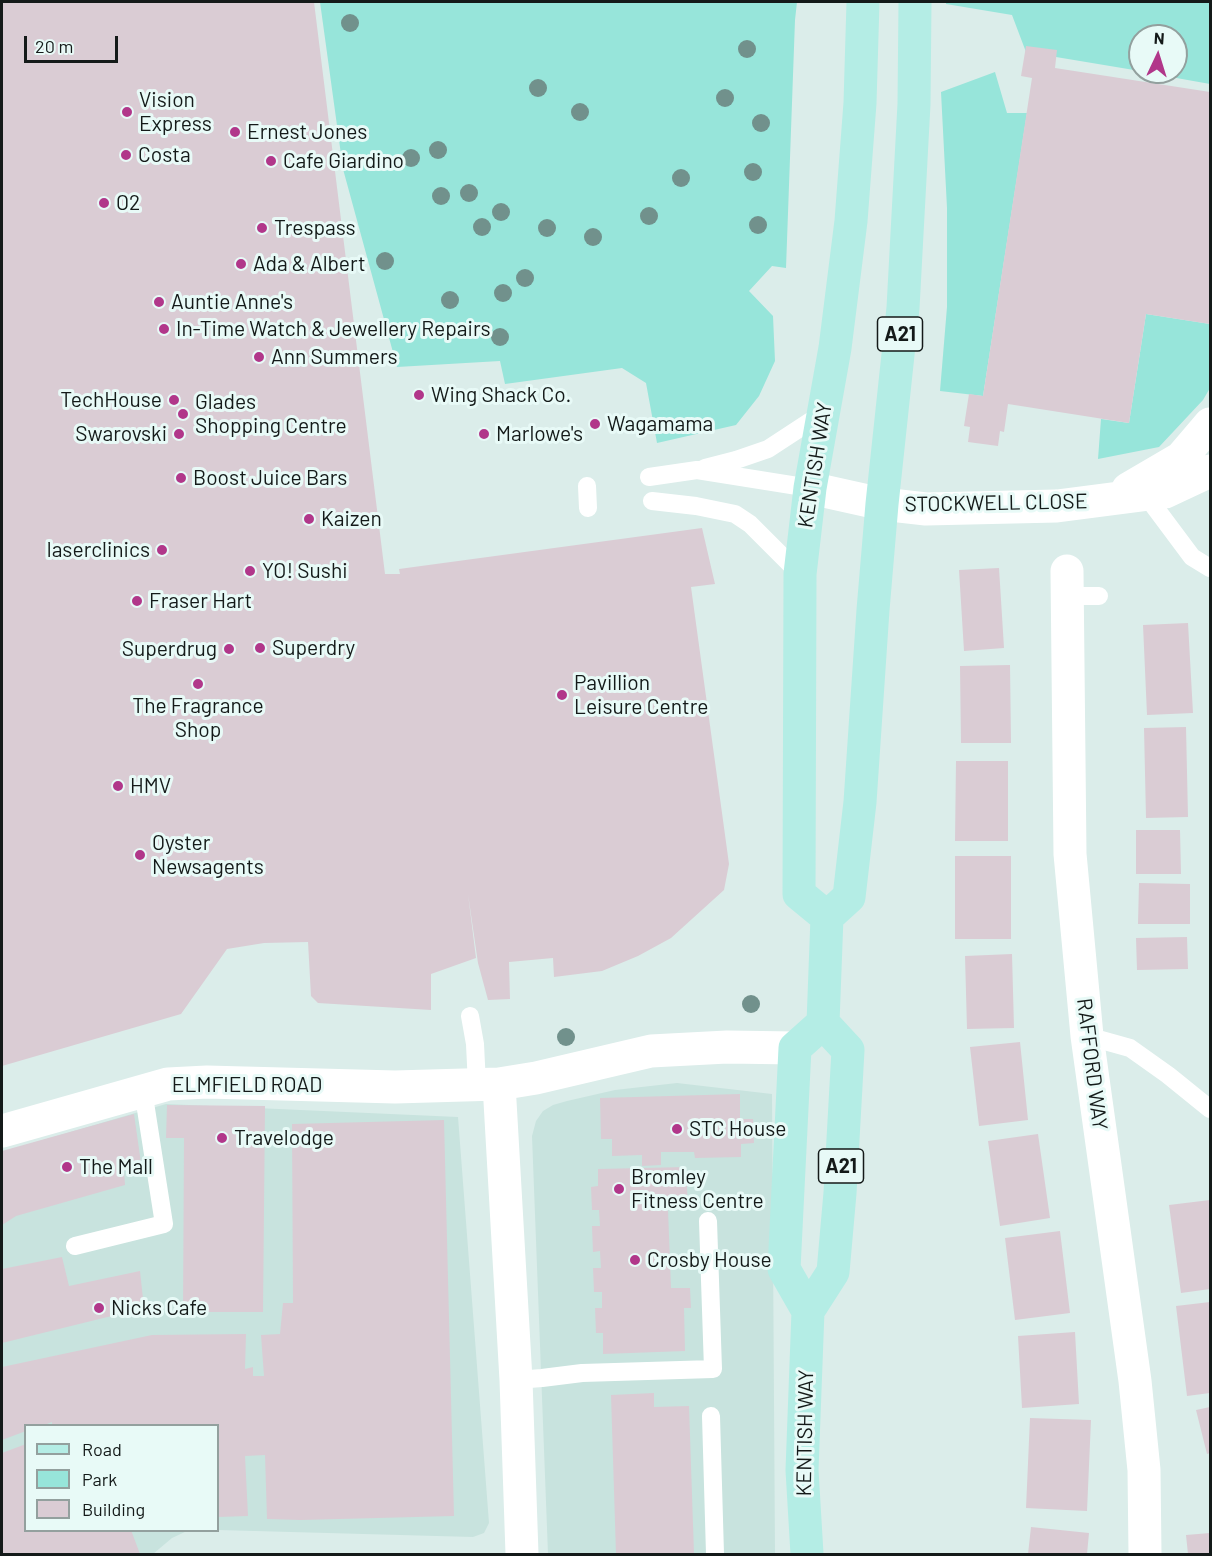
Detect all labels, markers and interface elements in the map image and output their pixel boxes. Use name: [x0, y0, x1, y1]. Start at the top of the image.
scale bar: [27, 24, 122, 62]
north arrow: [1128, 24, 1188, 84]
text: N: [1153, 28, 1165, 47]
text: 20 m: [35, 35, 73, 57]
place label: Vision Express: [139, 87, 212, 137]
marker: Vision Express: [120, 105, 134, 119]
place label: Ernest Jones: [247, 119, 367, 145]
marker: Ernest Jones: [228, 125, 242, 139]
place label: Costa: [138, 142, 191, 168]
marker: Costa: [119, 148, 133, 162]
place label: Cafe Giardino: [283, 148, 404, 174]
marker: Cafe Giardino: [264, 154, 278, 168]
place label: O2: [116, 190, 140, 216]
marker: O2: [97, 196, 111, 210]
place label: Trespass: [274, 215, 356, 241]
marker: Trespass: [255, 221, 269, 235]
place label: Ada & Albert: [253, 251, 366, 277]
marker: Ada & Albert: [234, 257, 248, 271]
place label: Auntie Anne's: [171, 289, 293, 315]
marker: Auntie Anne's: [152, 295, 166, 309]
place label: In-Time Watch & Jewellery Repairs: [176, 316, 491, 342]
road number: A21: [878, 317, 922, 351]
marker: In-Time Watch & Jewellery Repairs: [157, 322, 171, 336]
place label: Ann Summers: [271, 344, 398, 370]
marker: Ann Summers: [252, 350, 266, 364]
place label: Wing Shack Co.: [431, 382, 571, 408]
place label: TechHouse: [60, 387, 162, 413]
marker: Wing Shack Co.: [412, 388, 426, 402]
place label: Glades Shopping Centre: [195, 389, 347, 439]
marker: TechHouse: [167, 393, 181, 407]
street label: KENTISH WAY: [793, 400, 837, 530]
marker: Glades Shopping Centre: [176, 407, 190, 421]
place label: Wagamama: [607, 411, 713, 437]
marker: Wagamama: [588, 417, 602, 431]
place label: Swarovski: [75, 421, 167, 447]
place label: Marlowe's: [496, 421, 583, 447]
marker: Swarovski: [172, 427, 186, 441]
marker: Marlowe's: [477, 427, 491, 441]
place label: Boost Juice Bars: [193, 465, 347, 491]
marker: Boost Juice Bars: [174, 471, 188, 485]
street label: STOCKWELL CLOSE: [904, 489, 1088, 517]
place label: Kaizen: [321, 506, 382, 532]
marker: Kaizen: [302, 512, 316, 526]
place label: laserclinics: [47, 537, 150, 563]
marker: laserclinics: [155, 543, 169, 557]
place label: YO! Sushi: [262, 558, 348, 584]
marker: YO! Sushi: [243, 564, 257, 578]
place label: Fraser Hart: [149, 588, 252, 614]
marker: Fraser Hart: [130, 594, 144, 608]
place label: Superdry: [272, 635, 355, 661]
place label: Superdrug: [122, 636, 217, 662]
marker: Superdry: [253, 641, 267, 655]
marker: Superdrug: [222, 642, 236, 656]
place label: Pavillion Leisure Centre: [574, 670, 708, 720]
marker: The Fragrance Shop: [191, 677, 205, 691]
marker: Pavillion Leisure Centre: [555, 688, 569, 702]
place label: The Fragrance Shop: [132, 693, 264, 743]
place label: HMV: [130, 773, 171, 799]
marker: HMV: [111, 779, 125, 793]
place label: Oyster Newsagents: [152, 830, 264, 880]
marker: Oyster Newsagents: [133, 848, 147, 862]
street label: RAFFORD WAY: [1071, 997, 1113, 1131]
street label: ELMFIELD ROAD: [172, 1072, 322, 1098]
place label: STC House: [689, 1116, 786, 1142]
marker: STC House: [670, 1122, 684, 1136]
place label: Travelodge: [234, 1125, 334, 1151]
marker: Travelodge: [215, 1131, 229, 1145]
road number: A21: [818, 1149, 864, 1183]
place label: The Mall: [79, 1154, 153, 1180]
marker: The Mall: [60, 1160, 74, 1174]
place label: Bromley Fitness Centre: [631, 1164, 764, 1214]
marker: Bromley Fitness Centre: [612, 1182, 626, 1196]
place label: Crosby House: [647, 1247, 772, 1273]
marker: Crosby House: [628, 1253, 642, 1267]
place label: Nicks Cafe: [111, 1295, 207, 1321]
marker: Nicks Cafe: [92, 1301, 106, 1315]
street label: KENTISH WAY: [791, 1369, 819, 1497]
legend: [24, 1424, 219, 1532]
text: Road: [82, 1438, 122, 1460]
text: Park: [82, 1468, 117, 1490]
text: Building: [82, 1498, 145, 1520]

